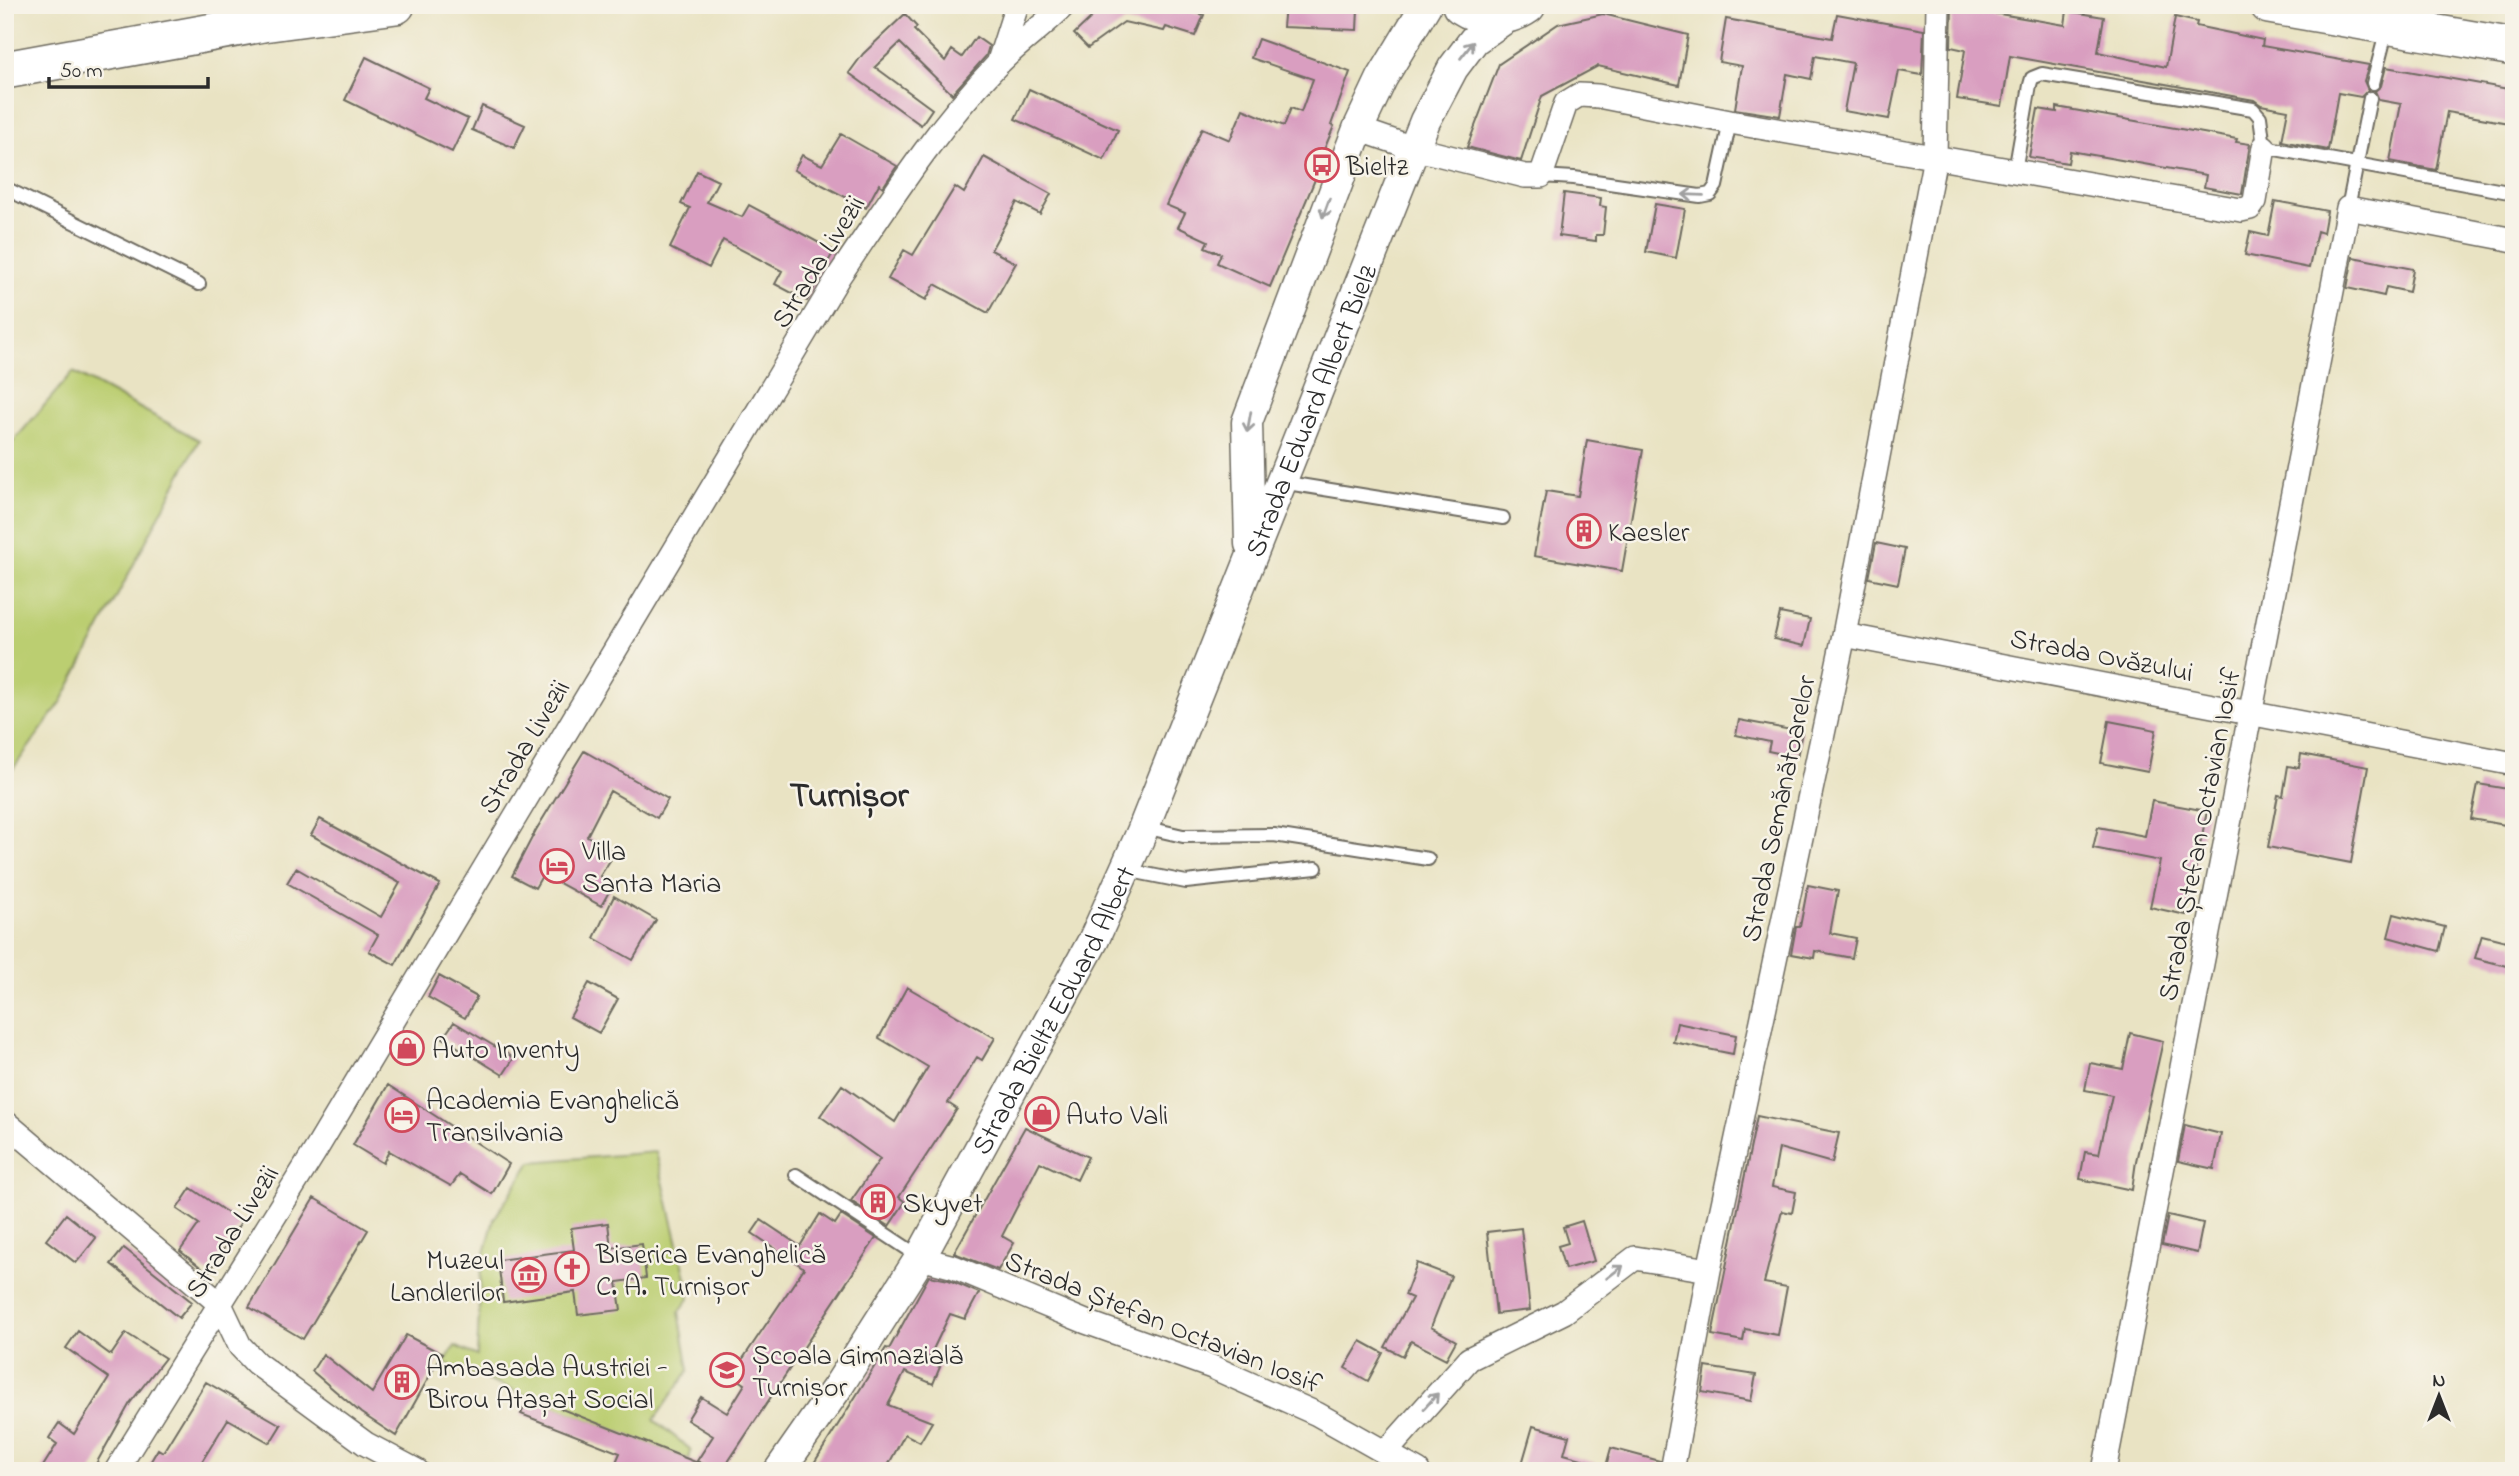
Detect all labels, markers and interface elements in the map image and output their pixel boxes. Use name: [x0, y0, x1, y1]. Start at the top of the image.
one-way arrow: [1459, 41, 1474, 59]
scale bar: [49, 46, 208, 90]
text: 50 m: [60, 57, 103, 87]
bus stop icon: Bieltz: [1303, 146, 1341, 184]
place label: Bieltz: [1345, 148, 1409, 189]
street label: Strada Livezii: [763, 188, 877, 338]
one-way arrow: [1682, 188, 1705, 201]
one-way arrow: [1319, 197, 1332, 219]
street label: Strada Eduard Albert Bielz: [1236, 259, 1390, 564]
one-way arrow: [1242, 410, 1255, 433]
building icon: Kaesler: [1565, 512, 1603, 550]
place label: Kaesler: [1608, 514, 1690, 555]
street label: Strada Ovăzului: [2006, 620, 2196, 695]
street label: Strada Ștefan Octavian Iosif: [2149, 665, 2254, 1005]
street label: Strada Semănătoarelor: [1732, 671, 1829, 946]
street label: Strada Livezii: [470, 673, 582, 823]
district label: Turnișor: [789, 772, 910, 823]
place label: Villa Santa Maria: [581, 833, 721, 906]
hotel icon: Villa Santa Maria: [538, 847, 576, 885]
street label: Strada Bieltz Eduard Albert: [963, 860, 1148, 1163]
shop icon: Auto Inventy: [388, 1029, 426, 1067]
place label: Auto Inventy: [432, 1031, 580, 1072]
place label: Academia Evanghelică Transilvania: [426, 1082, 678, 1155]
shop icon: Auto Vali: [1023, 1095, 1061, 1133]
hotel icon: Academia Evanghelică Transilvania: [383, 1096, 421, 1134]
place label: Auto Vali: [1066, 1097, 1168, 1138]
street label: Strada Livezii: [177, 1158, 291, 1308]
building icon: Skyvet: [859, 1183, 897, 1221]
place label: Skyvet: [903, 1185, 982, 1226]
place label: Biserica Evanghelică C. A. Turnișor: [595, 1236, 825, 1309]
place label: Muzeul Landlerilor: [390, 1242, 504, 1315]
street label: Strada Ștefan Octavian Iosif: [998, 1242, 1327, 1407]
church icon: Biserica Evanghelică C. A. Turnișor: [553, 1250, 591, 1288]
museum icon: Muzeul Landlerilor: [510, 1256, 548, 1294]
one-way arrow: [1606, 1265, 1624, 1280]
place label: Școala Gimnazială Turnișor: [752, 1337, 963, 1410]
place label: Ambasada Austriei - Birou Atașat Social: [425, 1349, 668, 1422]
school or university icon: Școala Gimnazială Turnișor: [708, 1351, 746, 1389]
north arrow: [2404, 1360, 2474, 1430]
building icon: Ambasada Austriei - Birou Atașat Social: [383, 1363, 421, 1401]
text: N: [2433, 1368, 2446, 1395]
one-way arrow: [1423, 1392, 1439, 1410]

